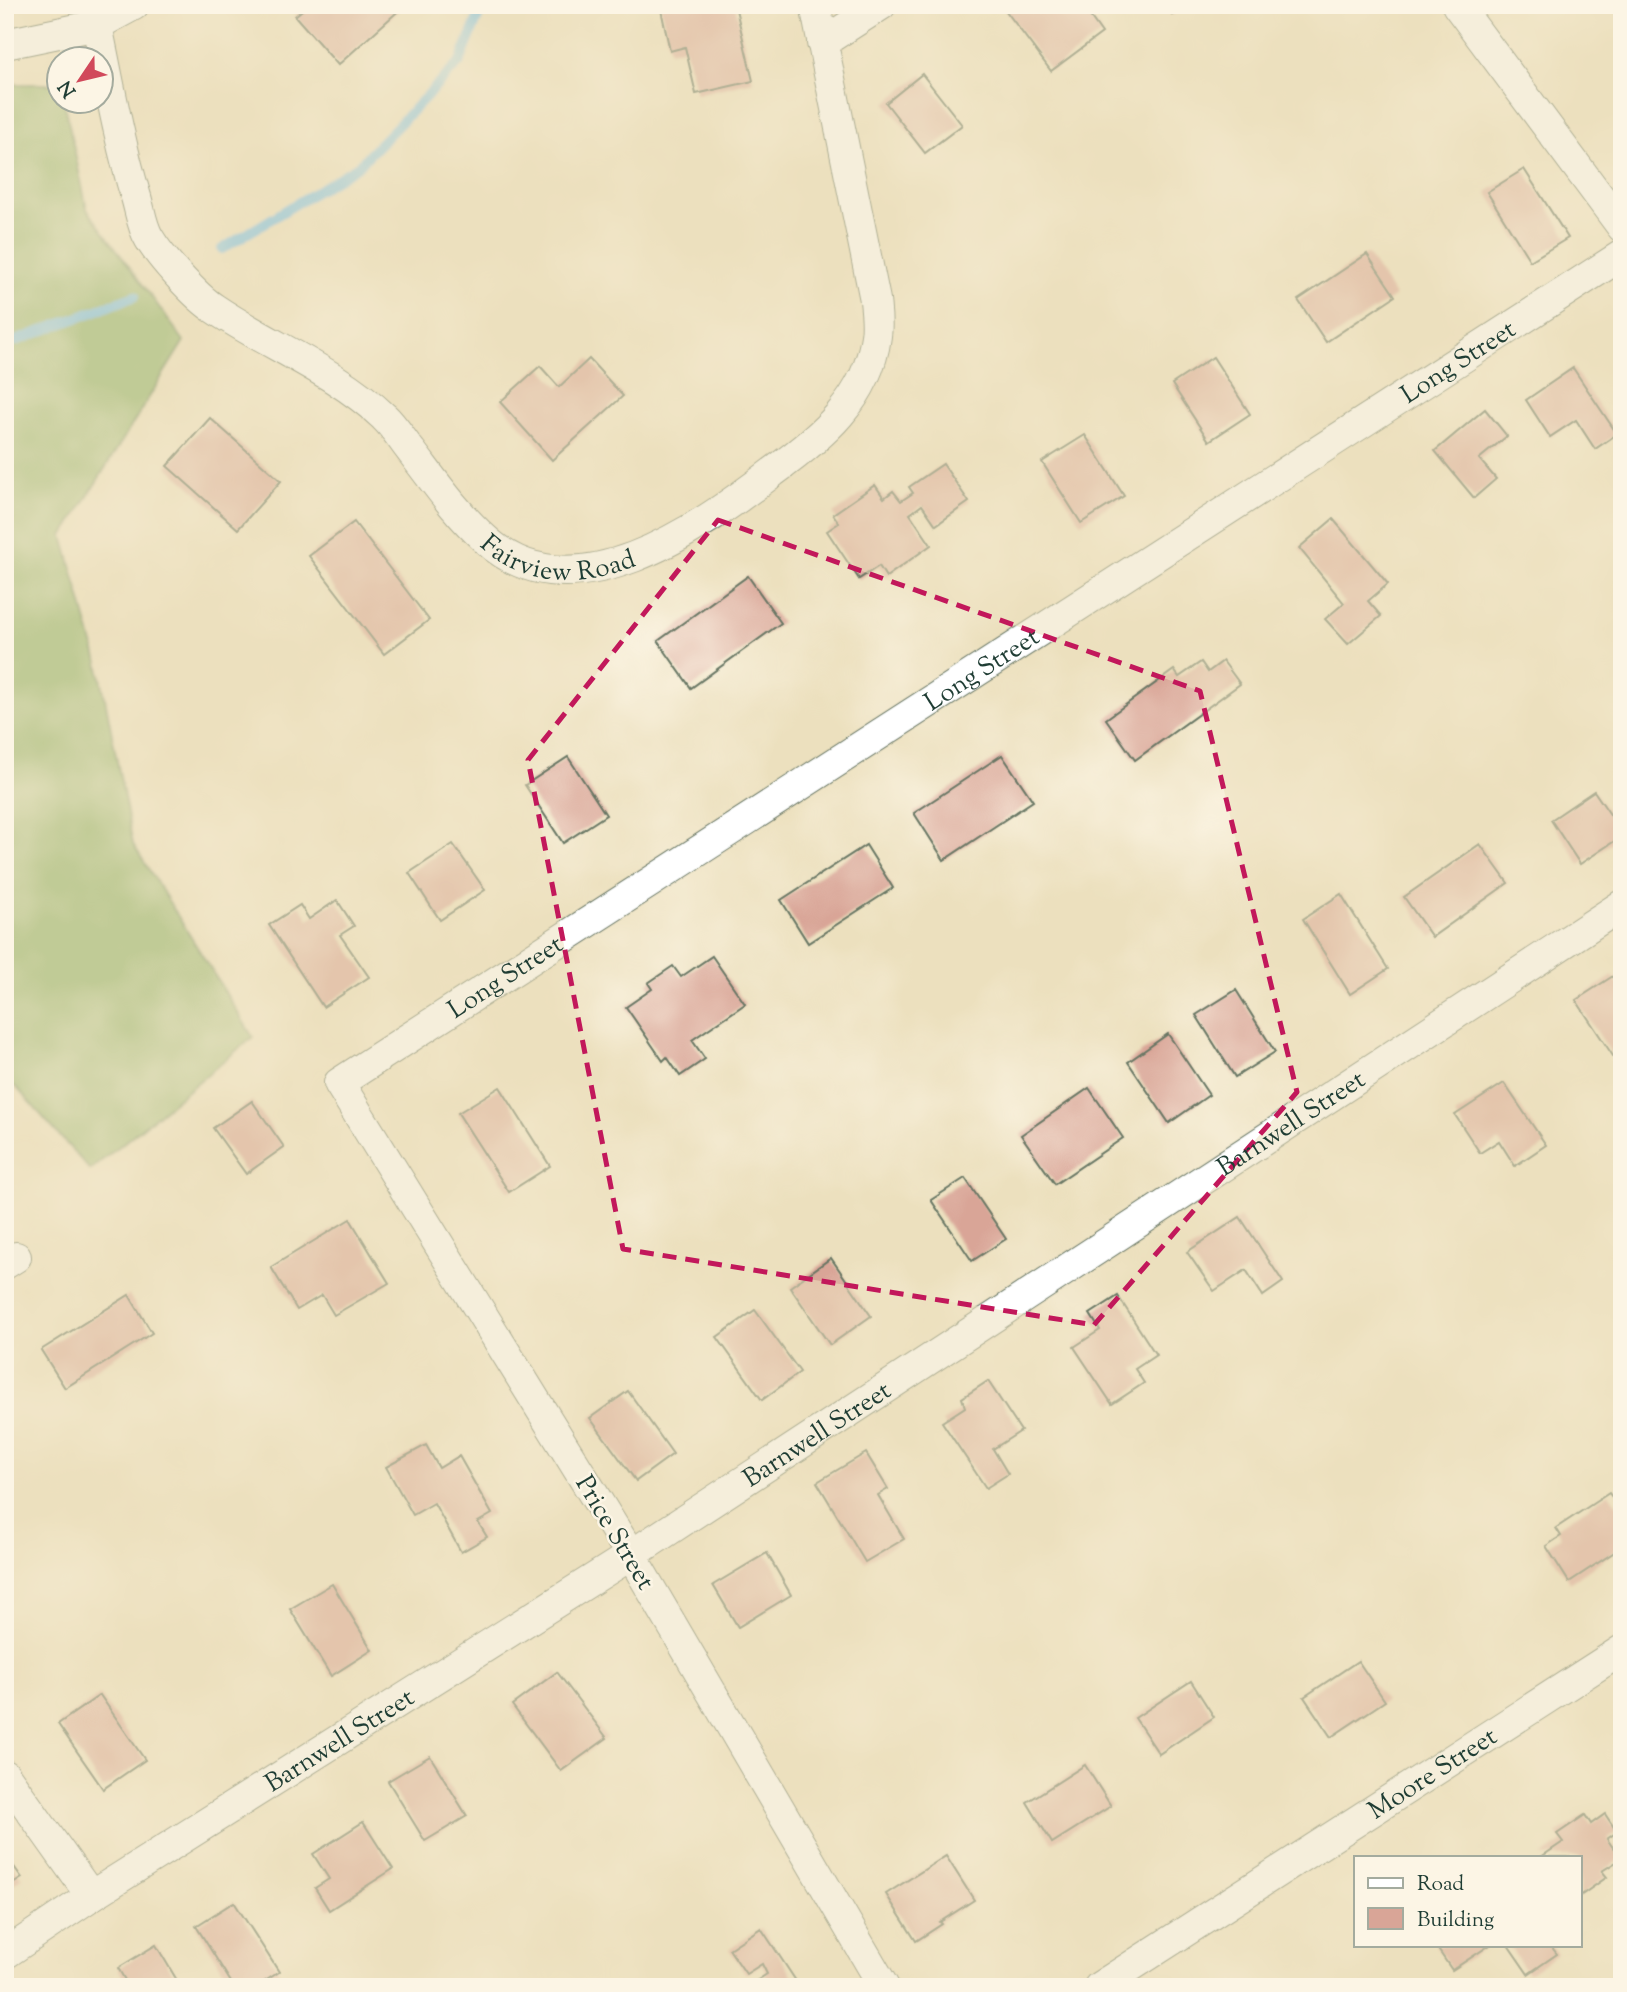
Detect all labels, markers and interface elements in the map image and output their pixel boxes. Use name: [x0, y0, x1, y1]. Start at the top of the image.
north arrow: [46, 46, 116, 116]
text: N: [53, 74, 84, 102]
street label: Long Street: [1394, 312, 1524, 414]
street label: Fairview Road: [471, 527, 641, 592]
street label: Long Street: [918, 620, 1048, 722]
street label: Long Street: [441, 927, 571, 1029]
street label: Barnwell Street: [1210, 1062, 1373, 1187]
street label: Barnwell Street: [736, 1373, 899, 1498]
street label: Price Street: [565, 1469, 663, 1598]
street label: Barnwell Street: [258, 1680, 422, 1803]
street label: Moore Street: [1362, 1719, 1505, 1830]
legend: [1354, 1856, 1582, 1946]
text: Road: [1417, 1870, 1464, 1900]
text: Building: [1417, 1906, 1494, 1936]

